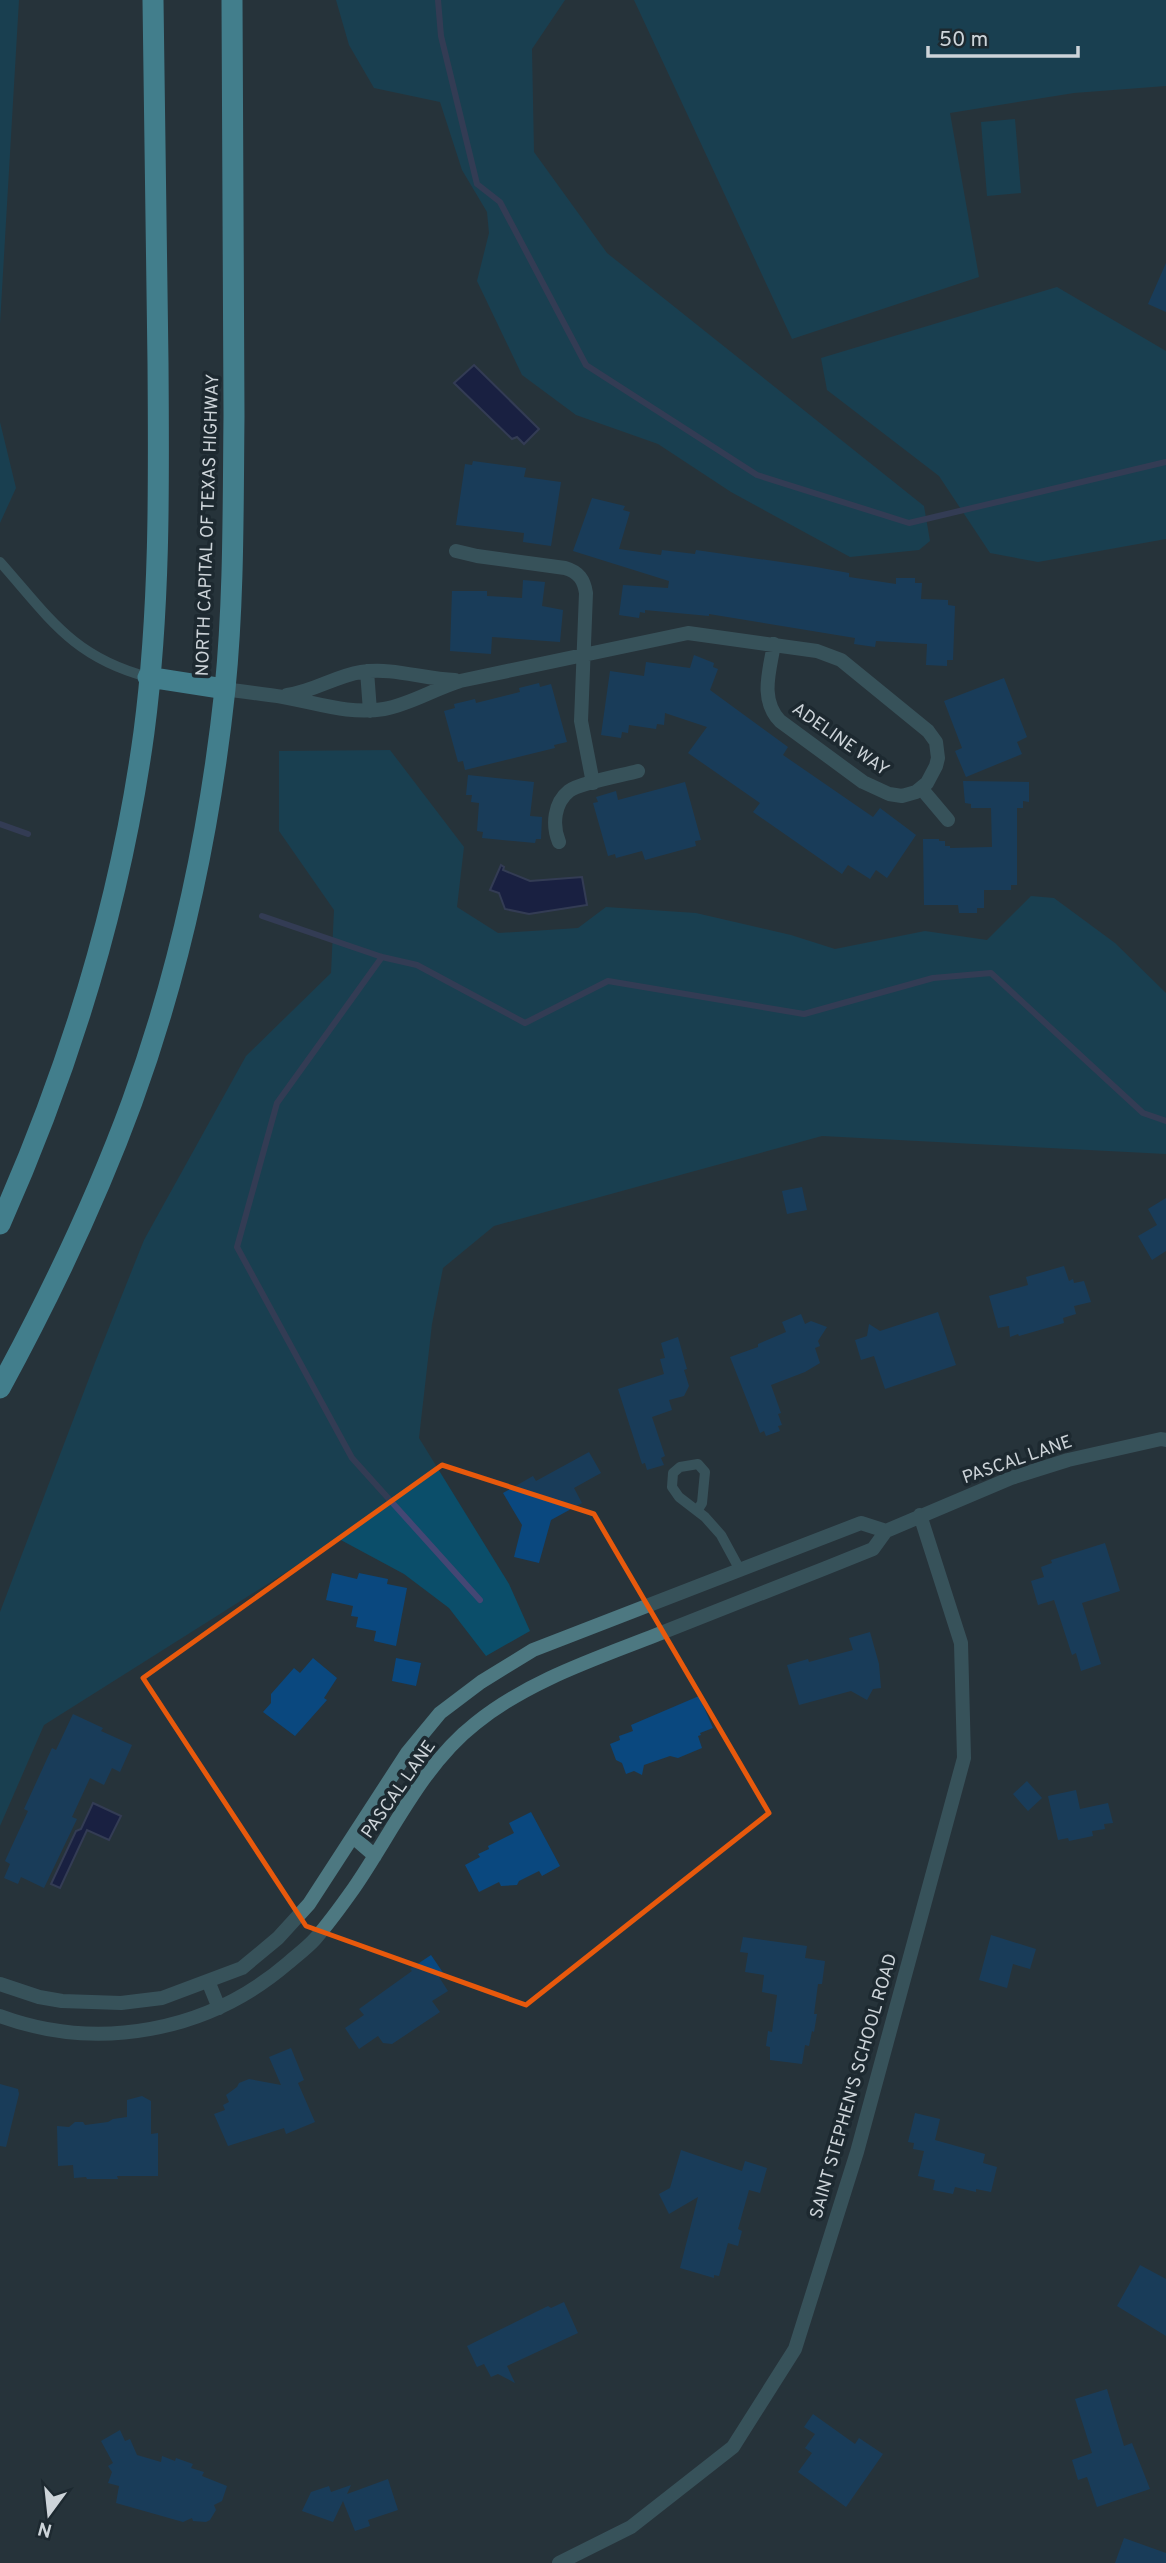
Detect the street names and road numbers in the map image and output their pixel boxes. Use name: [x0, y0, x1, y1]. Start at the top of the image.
street label: NORTH CAPITAL OF TEXAS HIGHWAY: [192, 373, 225, 677]
street label: ADELINE WAY: [787, 698, 893, 782]
street label: PASCAL LANE: [959, 1431, 1076, 1490]
street label: PASCAL LANE: [357, 1736, 442, 1844]
street label: SAINT STEPHEN'S SCHOOL ROAD: [806, 1951, 903, 2222]

